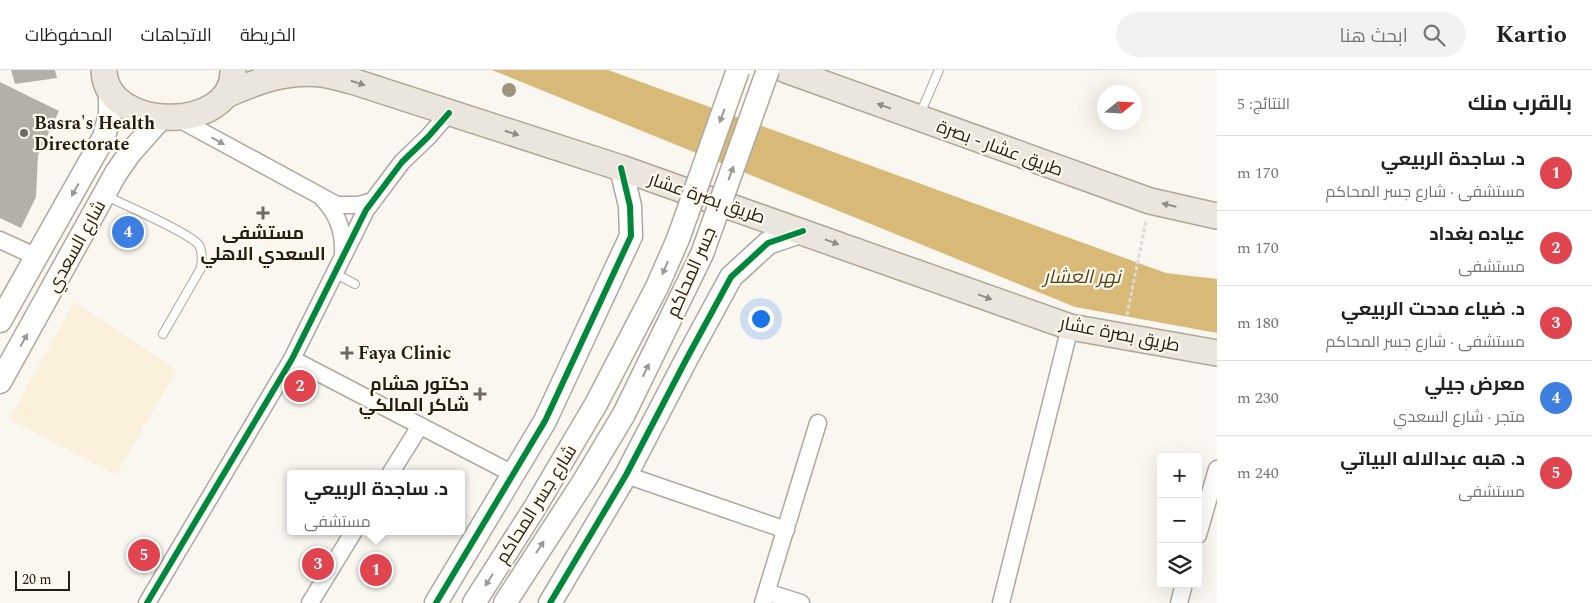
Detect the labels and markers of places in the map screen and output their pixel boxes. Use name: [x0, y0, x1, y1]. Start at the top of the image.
place label: Basra's Health Directorate: [34, 110, 155, 158]
marker: Basra's Health Directorate: [18, 127, 30, 139]
marker: مستشفى السعدي الاهلي: [256, 206, 270, 220]
pin: 4: [112, 213, 144, 251]
place label: مستشفى السعدي الاهلي: [200, 220, 326, 269]
place label: Faya Clinic: [358, 340, 451, 367]
marker: Faya Clinic: [340, 346, 354, 360]
pin: 2: [284, 367, 316, 405]
place label: دكتور هشام شاكر المالكي: [359, 371, 469, 420]
marker: دكتور هشام شاكر المالكي: [473, 387, 487, 401]
pin: 5: [128, 536, 160, 574]
pin: 3: [302, 545, 334, 583]
pin: 1: [360, 551, 392, 589]

